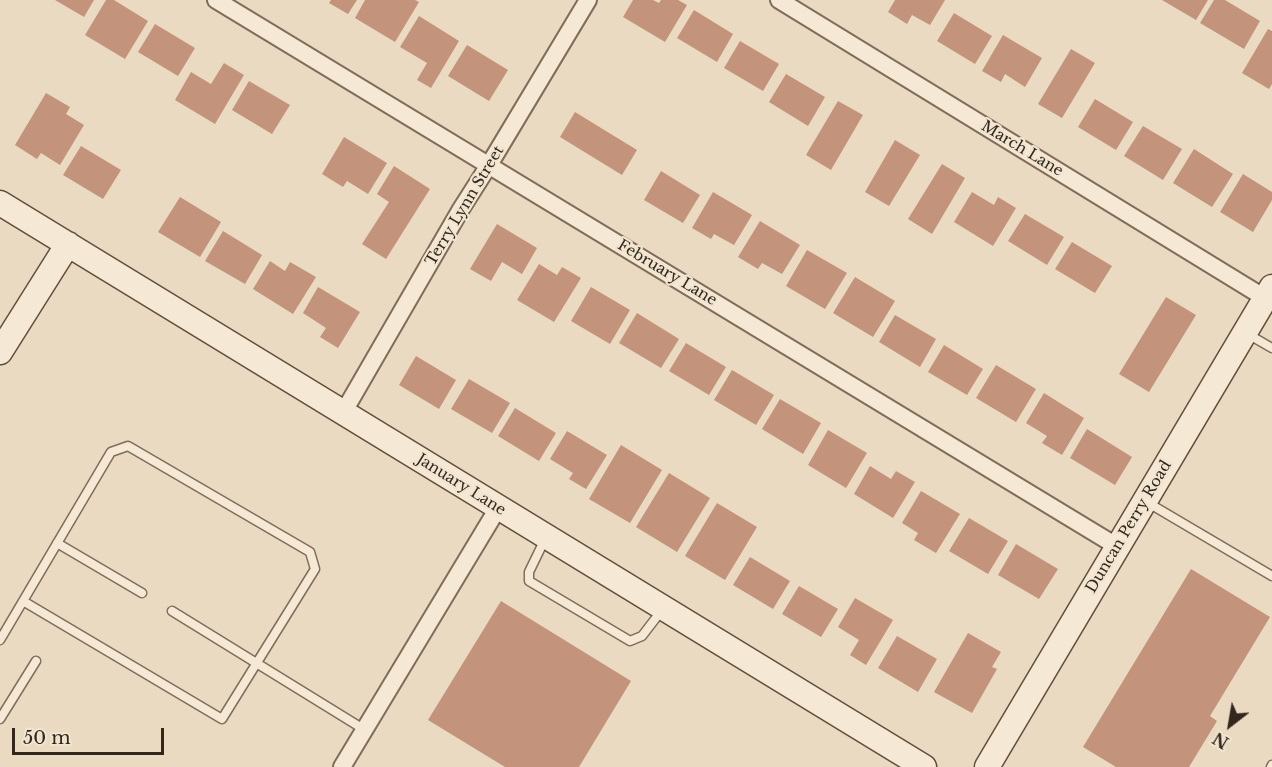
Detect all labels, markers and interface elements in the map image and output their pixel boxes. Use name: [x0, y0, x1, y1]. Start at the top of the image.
street label: March Lane: [978, 117, 1066, 181]
street label: Terry Lynn Street: [422, 143, 508, 269]
street label: February Lane: [614, 236, 720, 310]
street label: January Lane: [413, 450, 509, 520]
street label: Duncan Perry Road: [1082, 458, 1176, 596]
north arrow: [1200, 695, 1260, 755]
scale bar: [15, 716, 166, 754]
text: 50 m: [23, 727, 71, 749]
text: N: [1209, 728, 1232, 753]

